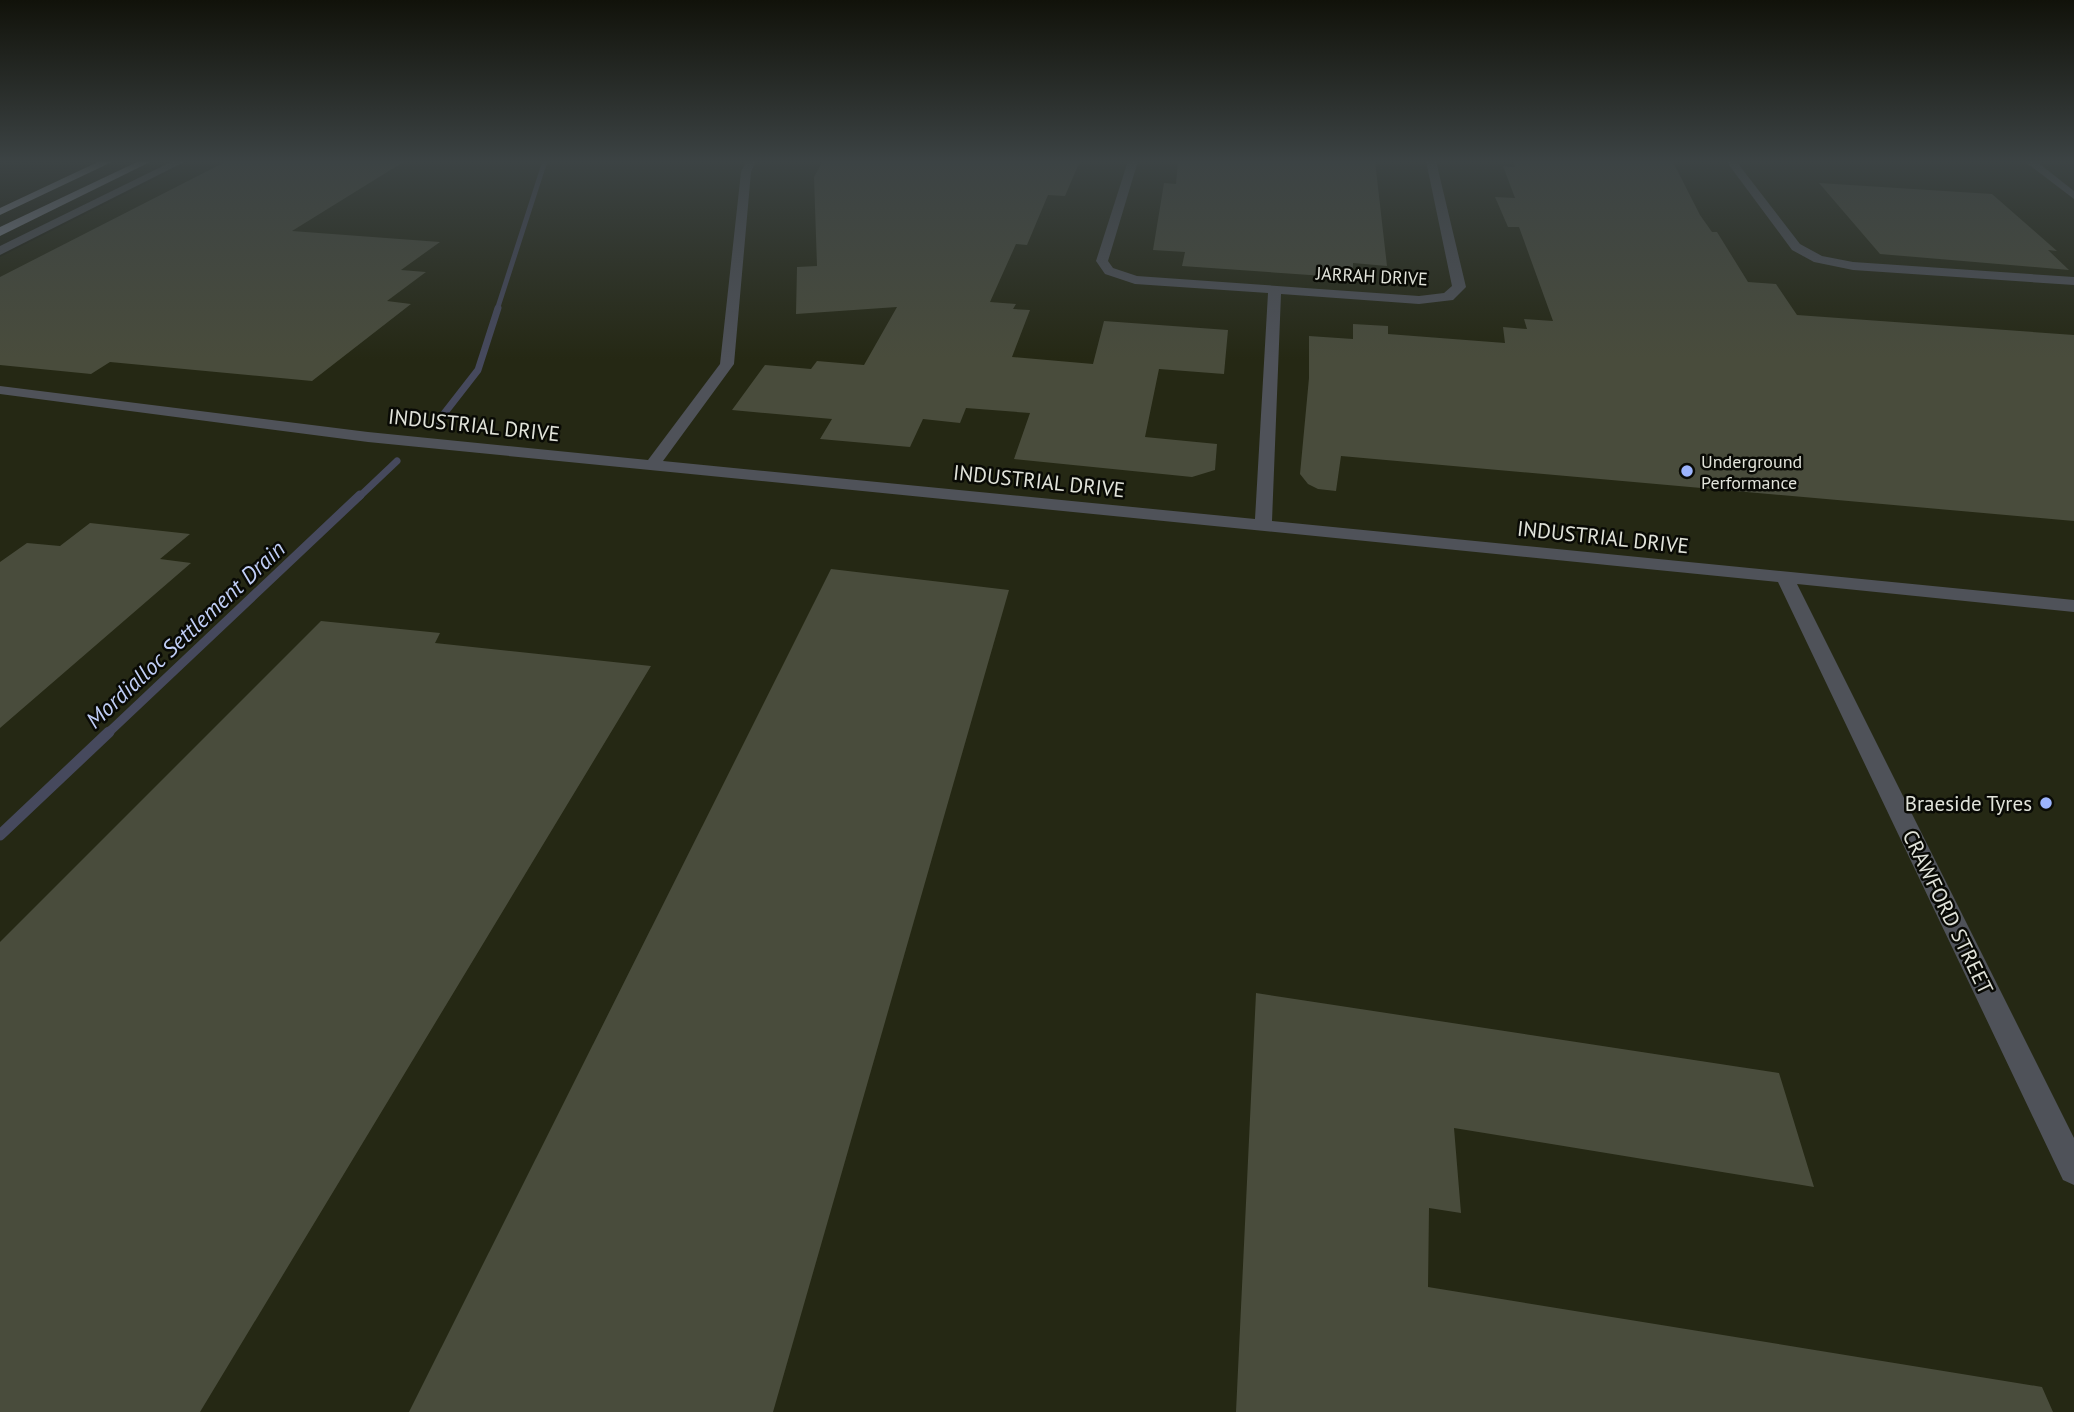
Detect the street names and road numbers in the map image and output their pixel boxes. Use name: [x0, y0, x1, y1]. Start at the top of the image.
street label: JARRAH DRIVE: [1315, 262, 1428, 290]
street label: INDUSTRIAL DRIVE: [387, 403, 561, 447]
street label: INDUSTRIAL DRIVE: [952, 459, 1126, 503]
street label: INDUSTRIAL DRIVE: [1516, 515, 1690, 559]
street label: CRAWFORD STREET: [1897, 825, 2000, 999]

